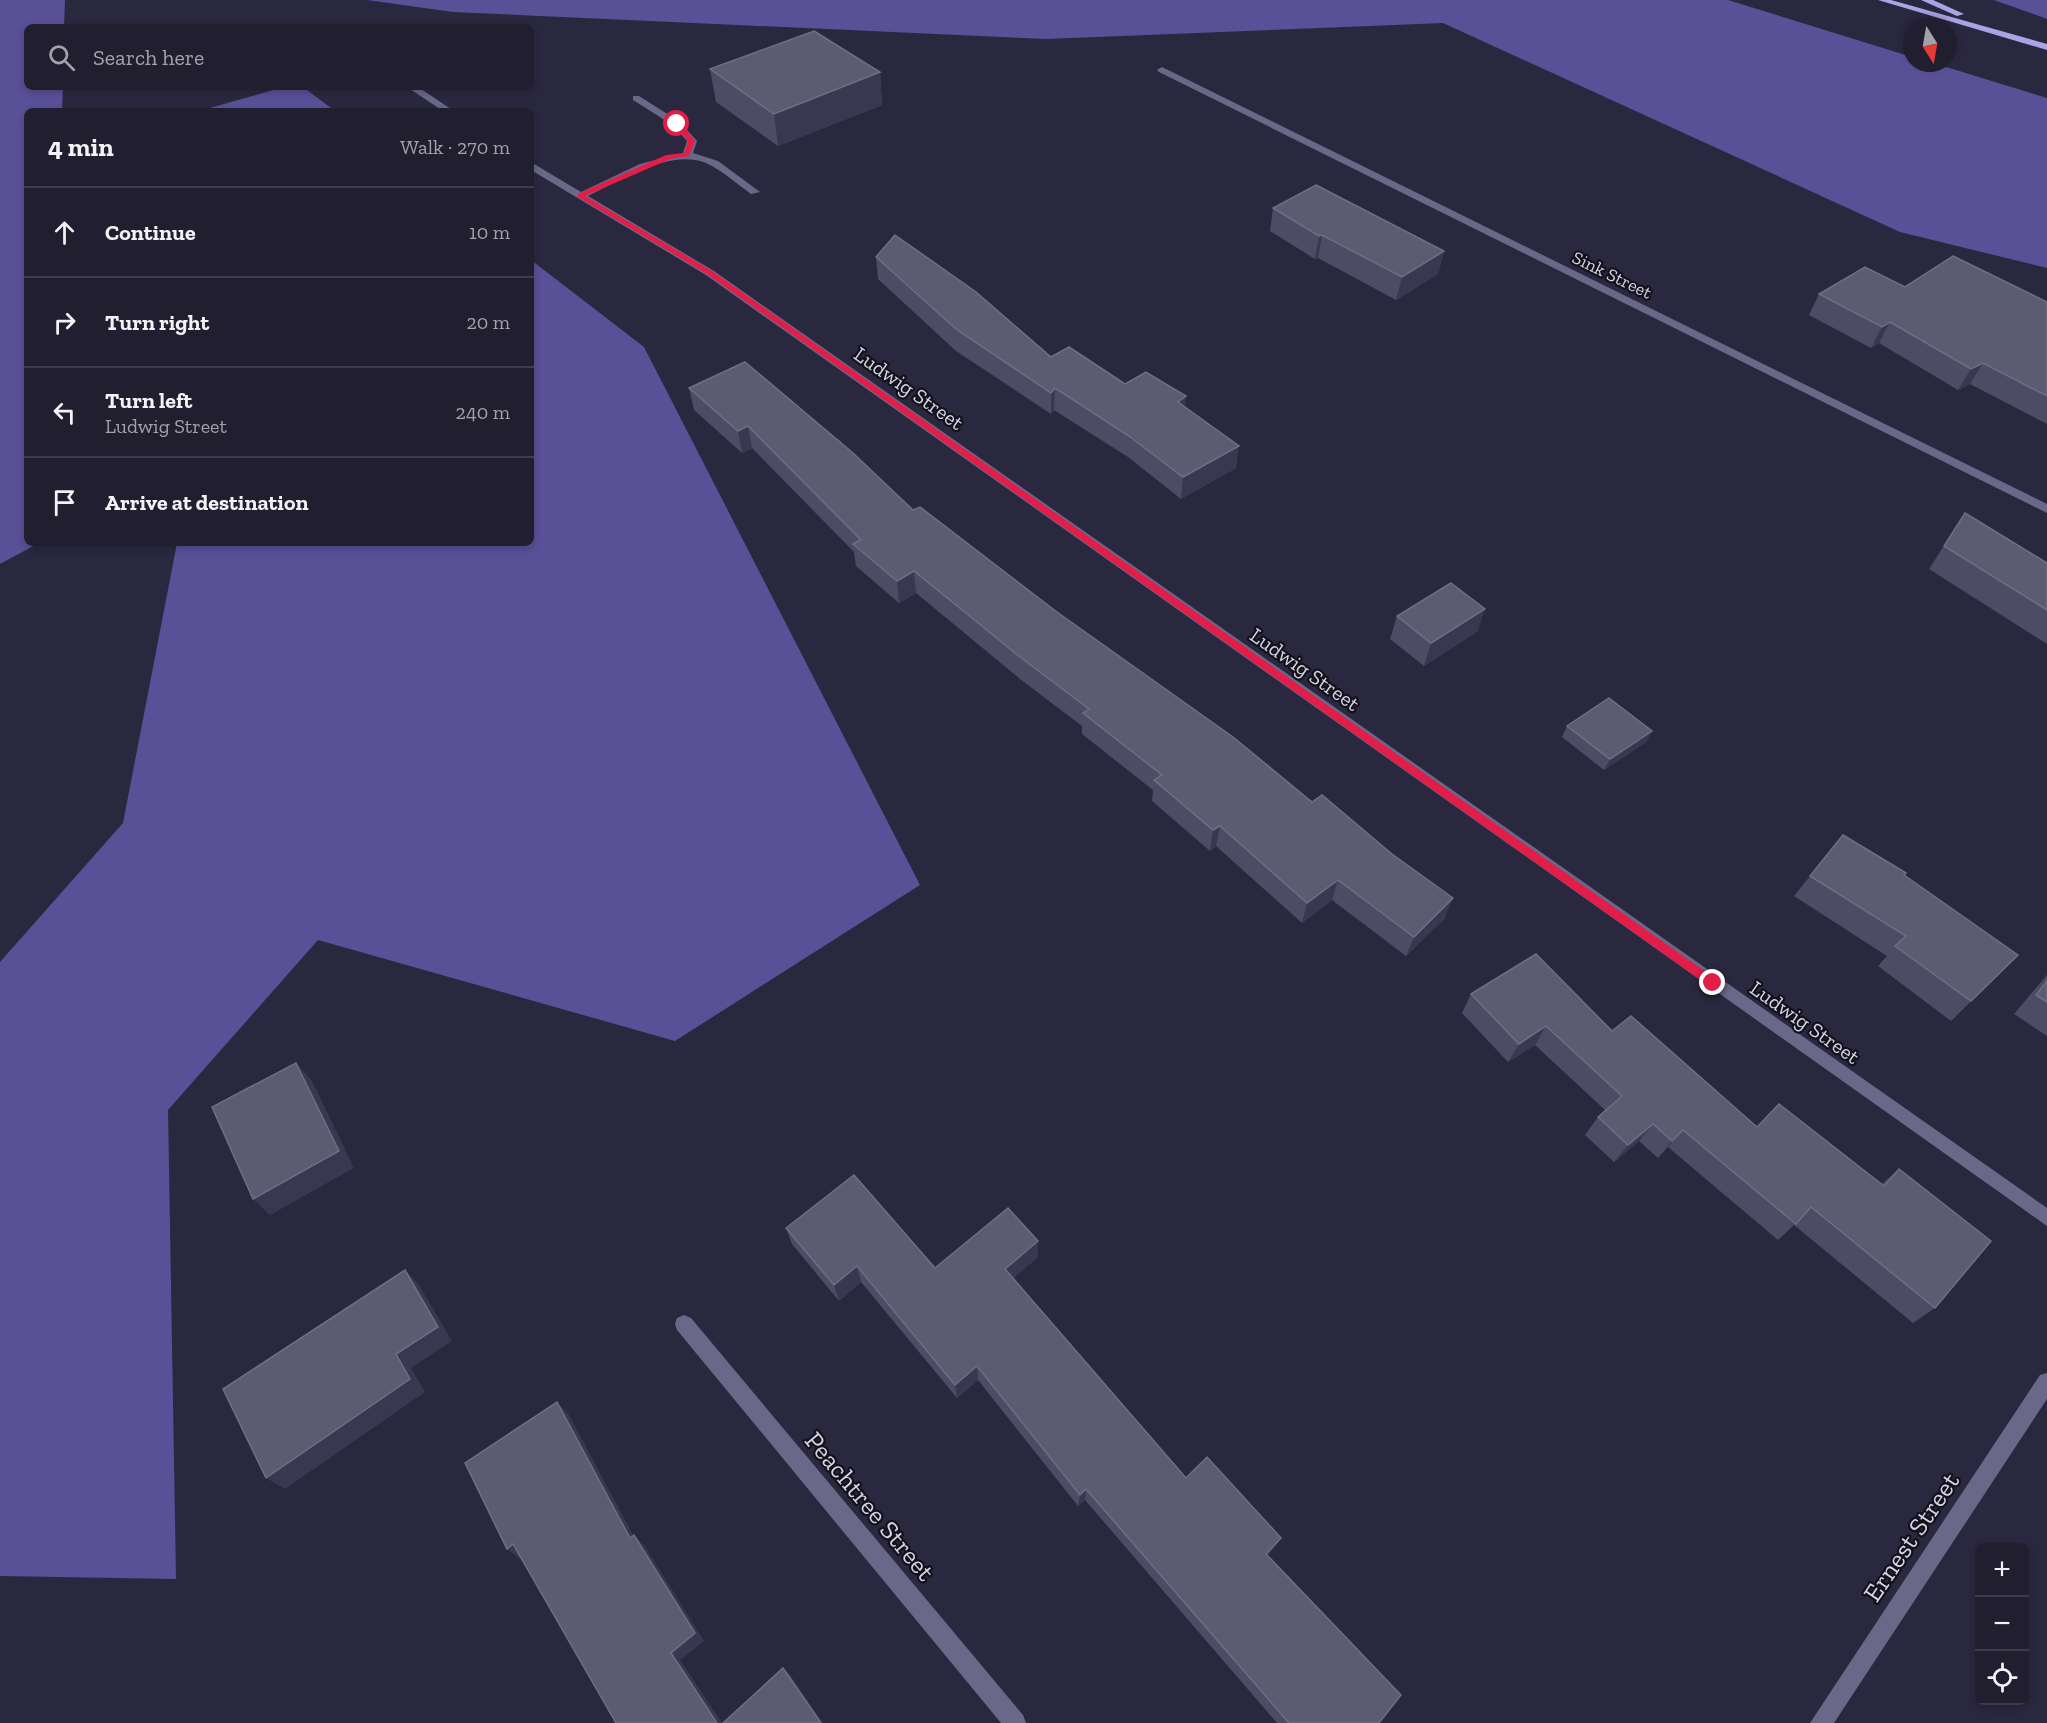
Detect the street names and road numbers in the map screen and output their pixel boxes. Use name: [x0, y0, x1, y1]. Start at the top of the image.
street label: Sink Street: [1569, 246, 1656, 304]
street label: Ludwig Street: [849, 341, 969, 435]
street label: Ludwig Street: [1245, 622, 1365, 716]
street label: Ludwig Street: [1745, 975, 1865, 1069]
street label: Peachtree Street: [798, 1425, 942, 1587]
street label: Ernest Street: [1856, 1466, 1966, 1608]

